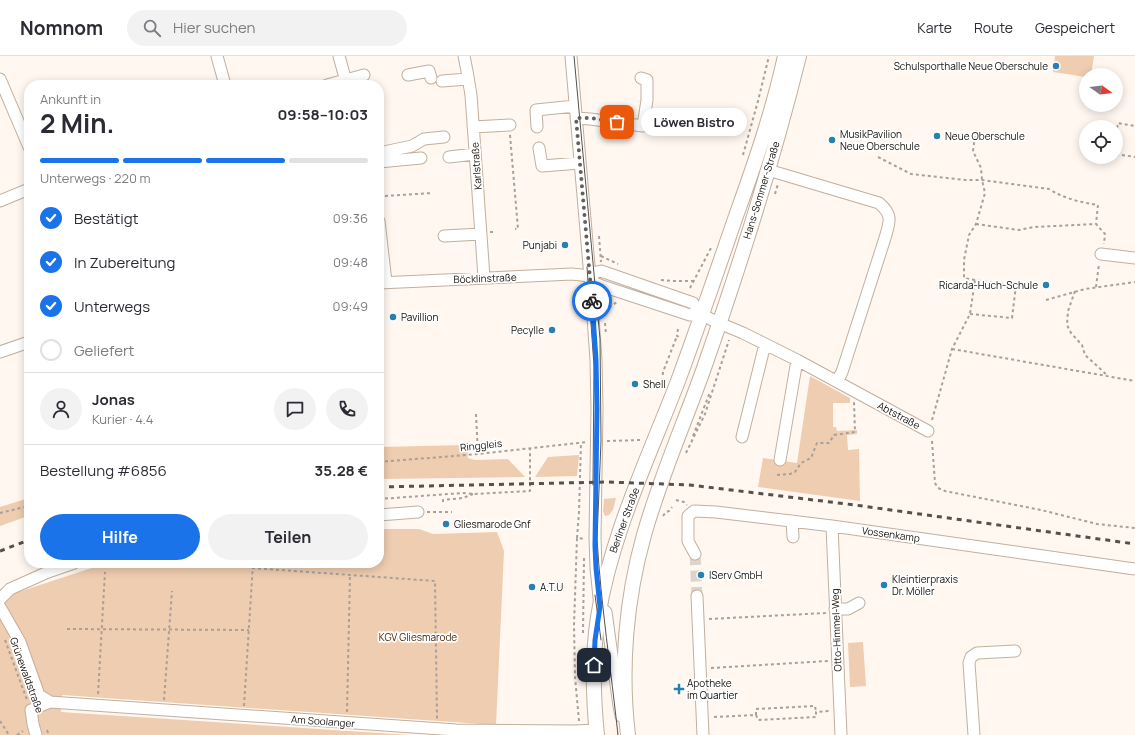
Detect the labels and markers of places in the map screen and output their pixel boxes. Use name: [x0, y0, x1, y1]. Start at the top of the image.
place label: Schulsporthalle Neue Oberschule: [894, 59, 1048, 73]
marker: Schulsporthalle Neue Oberschule: [1051, 61, 1061, 71]
pin: [600, 105, 634, 139]
callout: Löwen Bistro: [641, 108, 747, 136]
place label: MusikPavilion Neue Oberschule: [840, 127, 920, 153]
place label: Neue Oberschule: [945, 129, 1025, 143]
marker: Neue Oberschule: [932, 131, 942, 141]
marker: MusikPavilion Neue Oberschule: [827, 135, 837, 145]
place label: Punjabi: [523, 238, 557, 252]
marker: Punjabi: [560, 240, 570, 250]
place label: Ricarda-Huch-Schule: [939, 278, 1038, 292]
marker: Ricarda-Huch-Schule: [1041, 280, 1051, 290]
place label: Pavillion: [401, 310, 438, 324]
marker: Pavillion: [388, 312, 398, 322]
place label: Pecylle: [511, 323, 544, 337]
marker: Pecylle: [547, 325, 557, 335]
place label: Shell: [643, 377, 666, 391]
marker: Shell: [630, 379, 640, 389]
place label: Gliesmarode Gnf: [454, 517, 531, 531]
marker: Gliesmarode Gnf: [441, 519, 451, 529]
place label: IServ GmbH: [709, 568, 762, 582]
marker: IServ GmbH: [696, 570, 706, 580]
place label: Kleintierpraxis Dr. Möller: [892, 572, 958, 598]
place label: A.T.U: [540, 580, 563, 594]
marker: Kleintierpraxis Dr. Möller: [879, 580, 889, 590]
marker: A.T.U: [527, 582, 537, 592]
pin: [577, 648, 611, 682]
place label: Apotheke im Quartier: [687, 676, 738, 702]
marker: Apotheke im Quartier: [674, 684, 684, 694]

